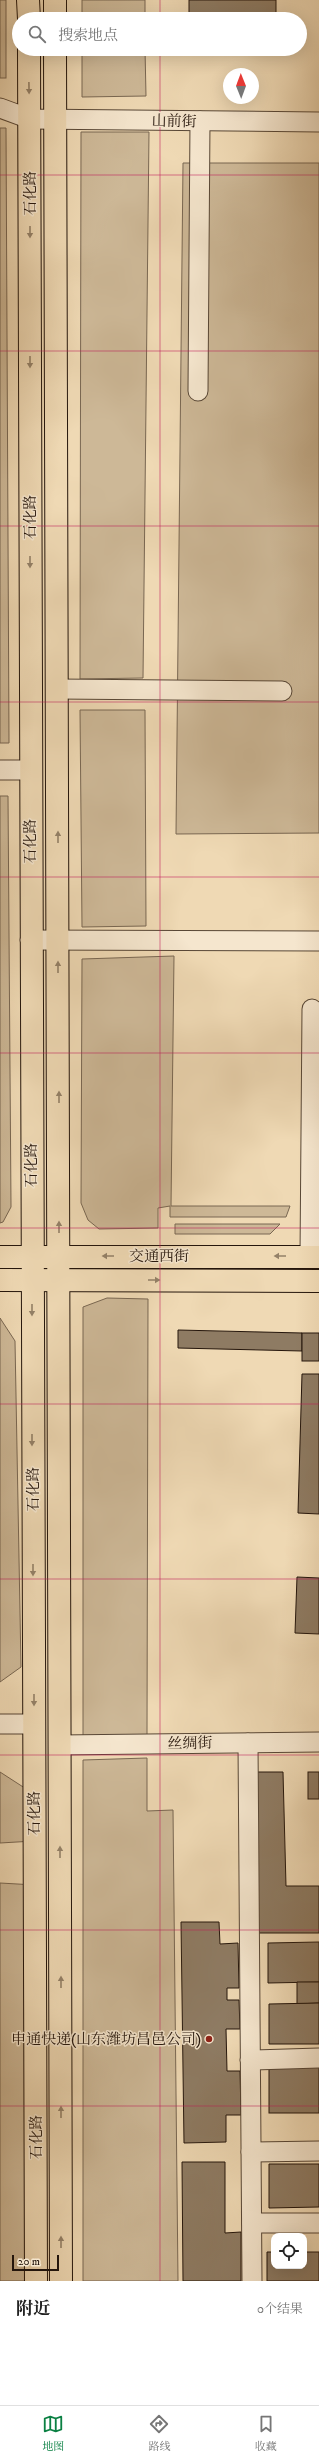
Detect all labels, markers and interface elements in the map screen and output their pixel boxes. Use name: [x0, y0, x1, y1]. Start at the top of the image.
search box: [12, 12, 307, 56]
icon: search: [26, 23, 48, 45]
text: 搜索地点: [58, 26, 118, 45]
north arrow: [223, 68, 259, 104]
one-way arrow: [26, 82, 32, 95]
street label: 山前街: [151, 112, 197, 131]
street label: 石化路: [21, 170, 40, 216]
one-way arrow: [27, 226, 33, 239]
one-way arrow: [27, 356, 33, 369]
street label: 石化路: [21, 494, 40, 540]
one-way arrow: [27, 556, 33, 569]
street label: 石化路: [21, 818, 40, 864]
one-way arrow: [55, 830, 61, 843]
one-way arrow: [55, 960, 61, 973]
one-way arrow: [56, 1090, 62, 1103]
street label: 石化路: [22, 1142, 41, 1188]
one-way arrow: [56, 1220, 62, 1233]
street label: 交通西街: [129, 1247, 189, 1266]
one-way arrow: [101, 1253, 114, 1259]
one-way arrow: [273, 1253, 286, 1259]
one-way arrow: [148, 1277, 161, 1283]
one-way arrow: [29, 1304, 35, 1317]
one-way arrow: [29, 1434, 35, 1447]
street label: 石化路: [24, 1466, 43, 1512]
one-way arrow: [30, 1564, 36, 1577]
one-way arrow: [30, 1694, 37, 1706]
street label: 丝绸街: [167, 1734, 213, 1753]
street label: 石化路: [25, 1790, 44, 1836]
one-way arrow: [57, 1845, 63, 1858]
one-way arrow: [58, 1975, 64, 1988]
place label: 申通快递(山东潍坊昌邑公司): [11, 2030, 201, 2049]
marker: 申通快递(山东潍坊昌邑公司): [204, 2034, 214, 2044]
one-way arrow: [58, 2105, 64, 2118]
street label: 石化路: [27, 2114, 46, 2160]
map controls: [271, 2233, 307, 2269]
button: locate: [271, 2233, 307, 2269]
one-way arrow: [58, 2235, 64, 2248]
scale bar: [12, 2253, 59, 2272]
text: 20 m: [18, 2255, 40, 2269]
text: 附近: [16, 2298, 50, 2320]
text: 0个结果: [257, 2301, 303, 2317]
tab: 地图: [42, 2413, 64, 2454]
tab: 路线: [148, 2413, 170, 2454]
tab: 收藏: [255, 2413, 277, 2454]

